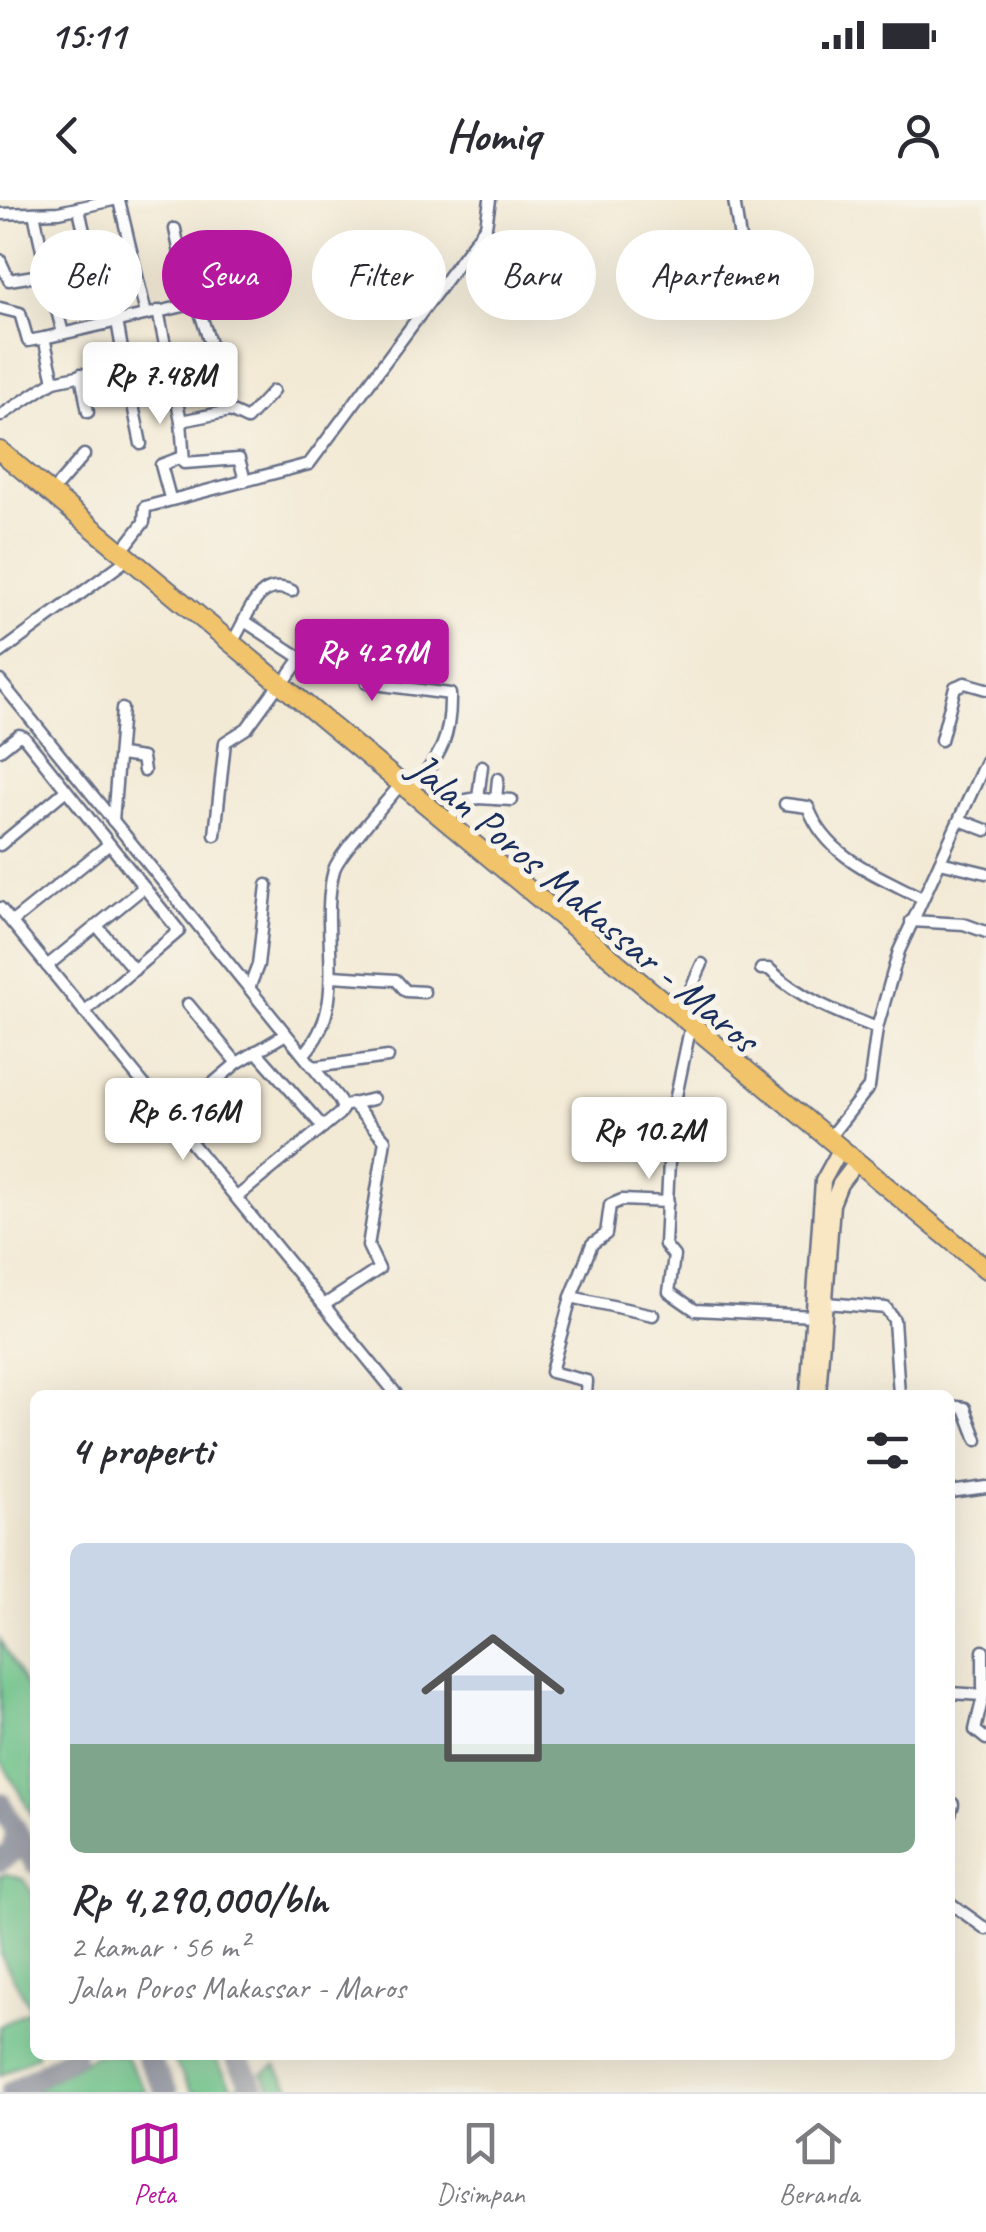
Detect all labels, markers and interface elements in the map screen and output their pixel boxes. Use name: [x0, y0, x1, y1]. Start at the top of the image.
text: 15:11: [50, 12, 125, 59]
text: Homiq: [446, 107, 540, 164]
icon: back: [40, 108, 95, 163]
icon: person: [891, 108, 946, 163]
chip: Beli: [30, 230, 142, 320]
chip: Sewa: [162, 230, 292, 320]
chip: Filter: [312, 230, 446, 320]
chip: Baru: [466, 230, 596, 320]
chip: Apartemen: [616, 230, 814, 320]
pin: Rp 7.48M: [57, 342, 263, 427]
text: Rp 7.48M: [105, 354, 215, 395]
pin: Rp 4.29M: [269, 619, 475, 704]
text: Rp 4.29M: [317, 631, 427, 672]
street label: Jalan Poros Makassar - Maros: [397, 740, 773, 1067]
pin: Rp 6.16M: [80, 1078, 286, 1163]
text: Rp 6.16M: [127, 1090, 239, 1131]
pin: Rp 10.2M: [546, 1097, 752, 1182]
text: Rp 10.2M: [594, 1109, 704, 1150]
icon: filters: [860, 1423, 915, 1478]
text: 4 properti: [70, 1424, 212, 1477]
icon: home: [403, 1608, 583, 1788]
text: Rp 4,290,000/bln: [70, 1873, 327, 1926]
text: 2 kamar · 56 m²: [70, 1926, 248, 1967]
text: Jalan Poros Makassar - Maros: [70, 1967, 406, 2008]
tab: Peta: [127, 2116, 182, 2211]
tab: Disimpan: [436, 2116, 525, 2211]
tab: Beranda: [779, 2116, 859, 2211]

